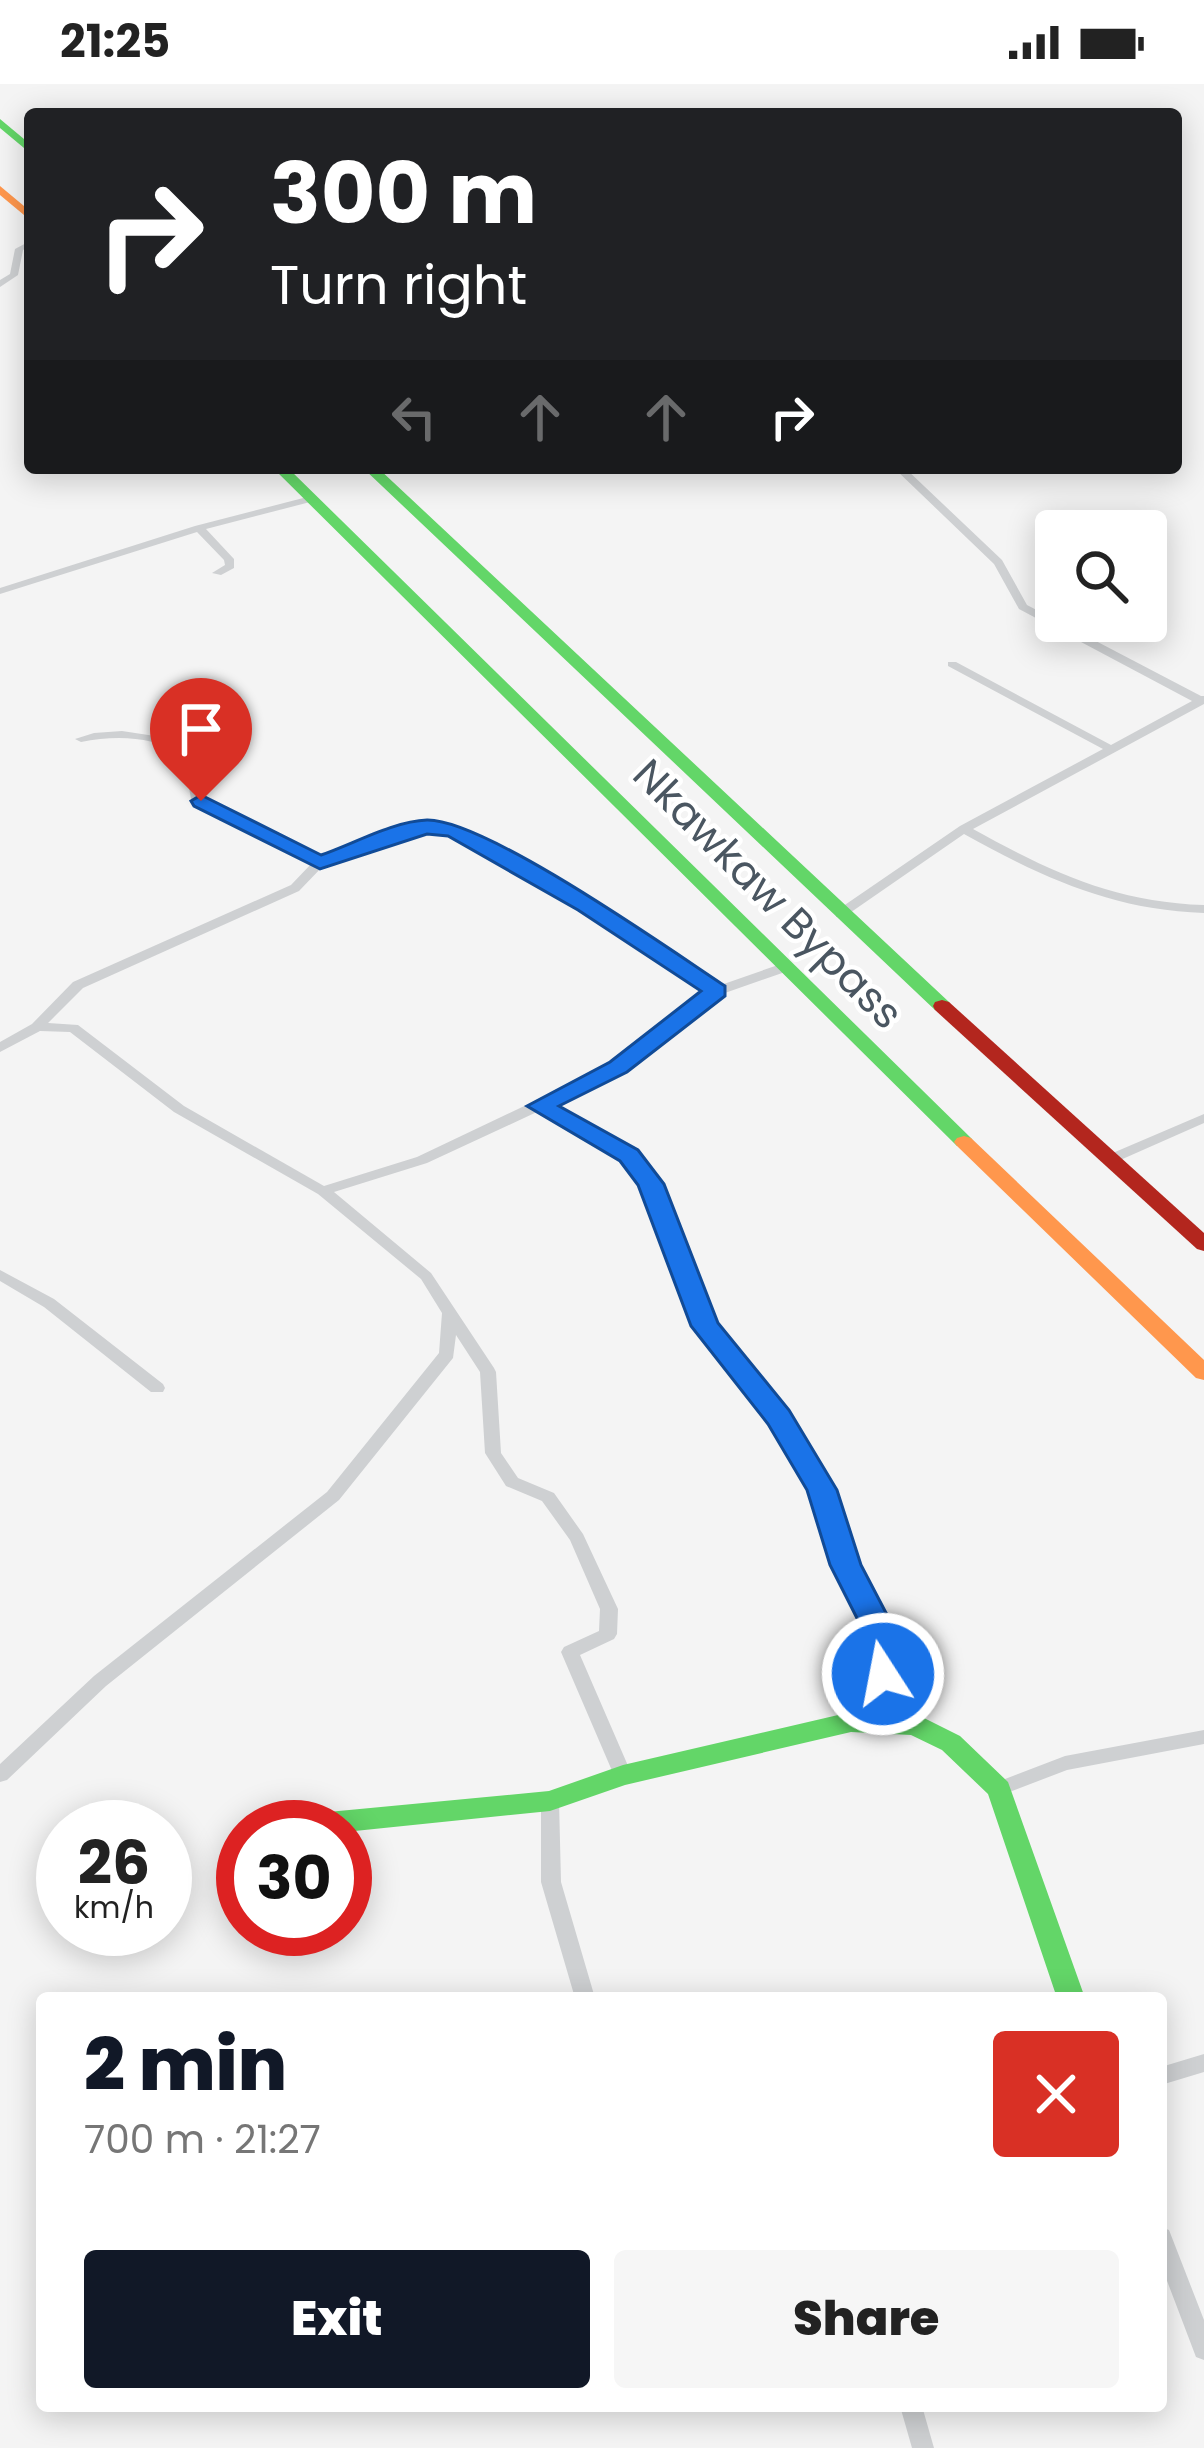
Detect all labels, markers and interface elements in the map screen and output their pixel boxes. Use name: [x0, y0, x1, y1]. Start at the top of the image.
text: 21:25: [60, 10, 170, 73]
text: 300 m: [270, 135, 537, 252]
icon: right: [72, 156, 228, 312]
text: Turn right: [270, 247, 527, 323]
icon: left: [381, 384, 447, 450]
icon: ahead: [507, 384, 573, 450]
icon: ahead: [633, 384, 699, 450]
icon: right: [759, 384, 825, 450]
map controls: [1035, 510, 1167, 642]
button: search: [1035, 510, 1167, 642]
pin: [150, 678, 252, 801]
icon: arrive: [168, 696, 234, 762]
street label: Nkawkaw Bypass: [620, 746, 916, 1042]
position arrow: [820, 1611, 946, 1737]
speed limit sign: 30: [216, 1800, 372, 1956]
text: 26: [78, 1821, 150, 1905]
text: km/h: [74, 1886, 154, 1929]
text: 2 min: [84, 2014, 287, 2115]
button: close: [993, 2031, 1119, 2157]
text: 700 m · 21:27: [84, 2112, 321, 2167]
button: Exit: [84, 2250, 590, 2388]
button: Share: [614, 2250, 1119, 2388]

